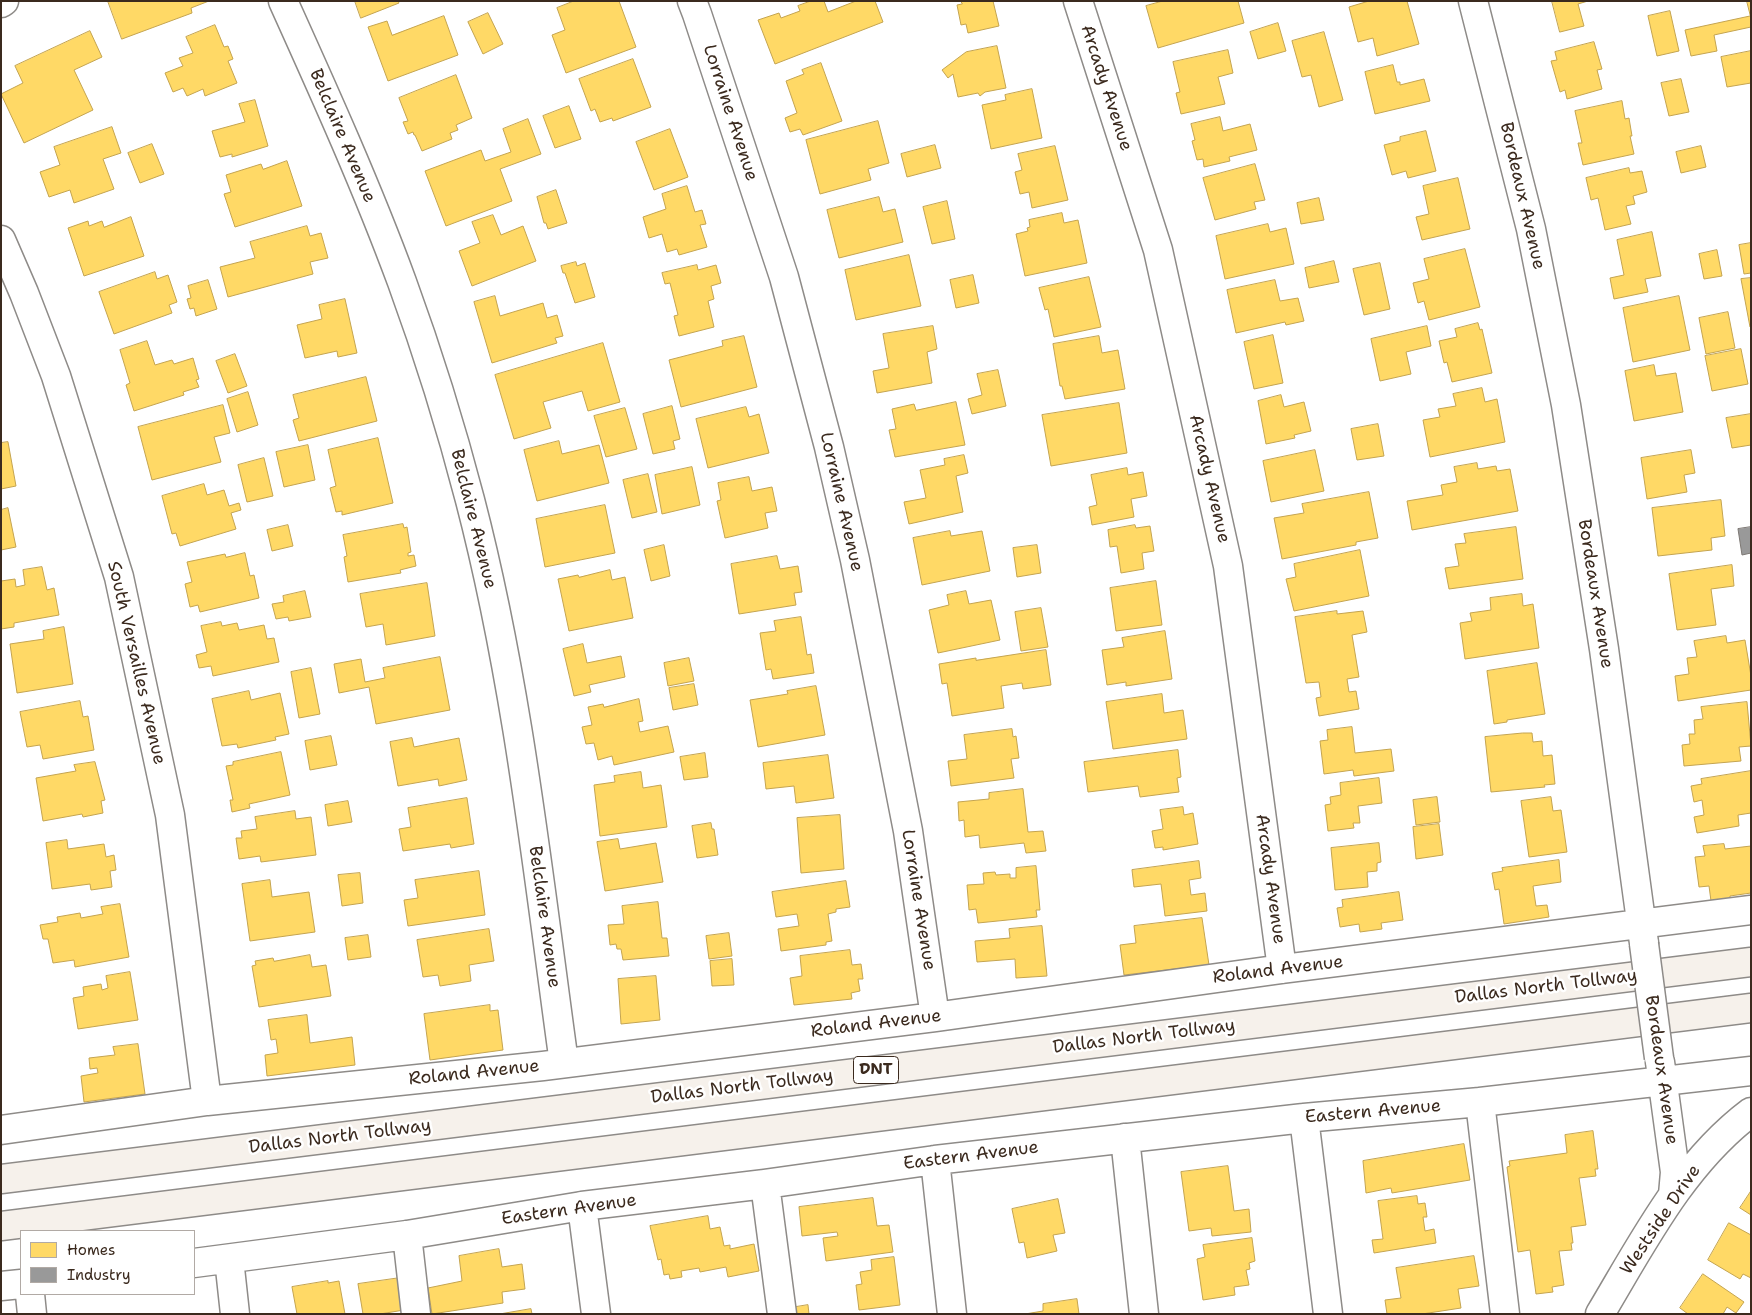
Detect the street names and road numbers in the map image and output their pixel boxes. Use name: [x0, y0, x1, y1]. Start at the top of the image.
street label: Arcady Avenue: [1075, 22, 1137, 154]
street label: Lorraine Avenue: [698, 42, 762, 184]
street label: Belclaire Avenue: [304, 66, 380, 206]
street label: Bordeaux Avenue: [1495, 120, 1549, 272]
street label: Arcady Avenue: [1184, 413, 1234, 545]
street label: Lorraine Avenue: [814, 430, 868, 574]
street label: Belclaire Avenue: [445, 447, 501, 591]
street label: Bordeaux Avenue: [1573, 518, 1617, 670]
street label: South Versailles Avenue: [102, 559, 170, 767]
street label: Arcady Avenue: [1250, 812, 1290, 946]
street label: Lorraine Avenue: [896, 828, 940, 972]
street label: Belclaire Avenue: [523, 845, 565, 989]
street label: Roland Avenue: [1212, 951, 1344, 989]
street label: Dallas North Tollway: [1454, 965, 1638, 1009]
street label: Bordeaux Avenue: [1640, 994, 1682, 1146]
street label: Roland Avenue: [810, 1005, 942, 1043]
street label: Dallas North Tollway: [1052, 1015, 1236, 1059]
street label: Roland Avenue: [408, 1055, 540, 1091]
road number: DNT: [854, 1056, 898, 1084]
street label: Dallas North Tollway: [650, 1065, 834, 1109]
street label: Eastern Avenue: [1304, 1095, 1442, 1129]
street label: Dallas North Tollway: [248, 1115, 432, 1159]
street label: Eastern Avenue: [902, 1137, 1040, 1175]
street label: Westside Drive: [1616, 1161, 1706, 1279]
street label: Eastern Avenue: [500, 1190, 638, 1230]

